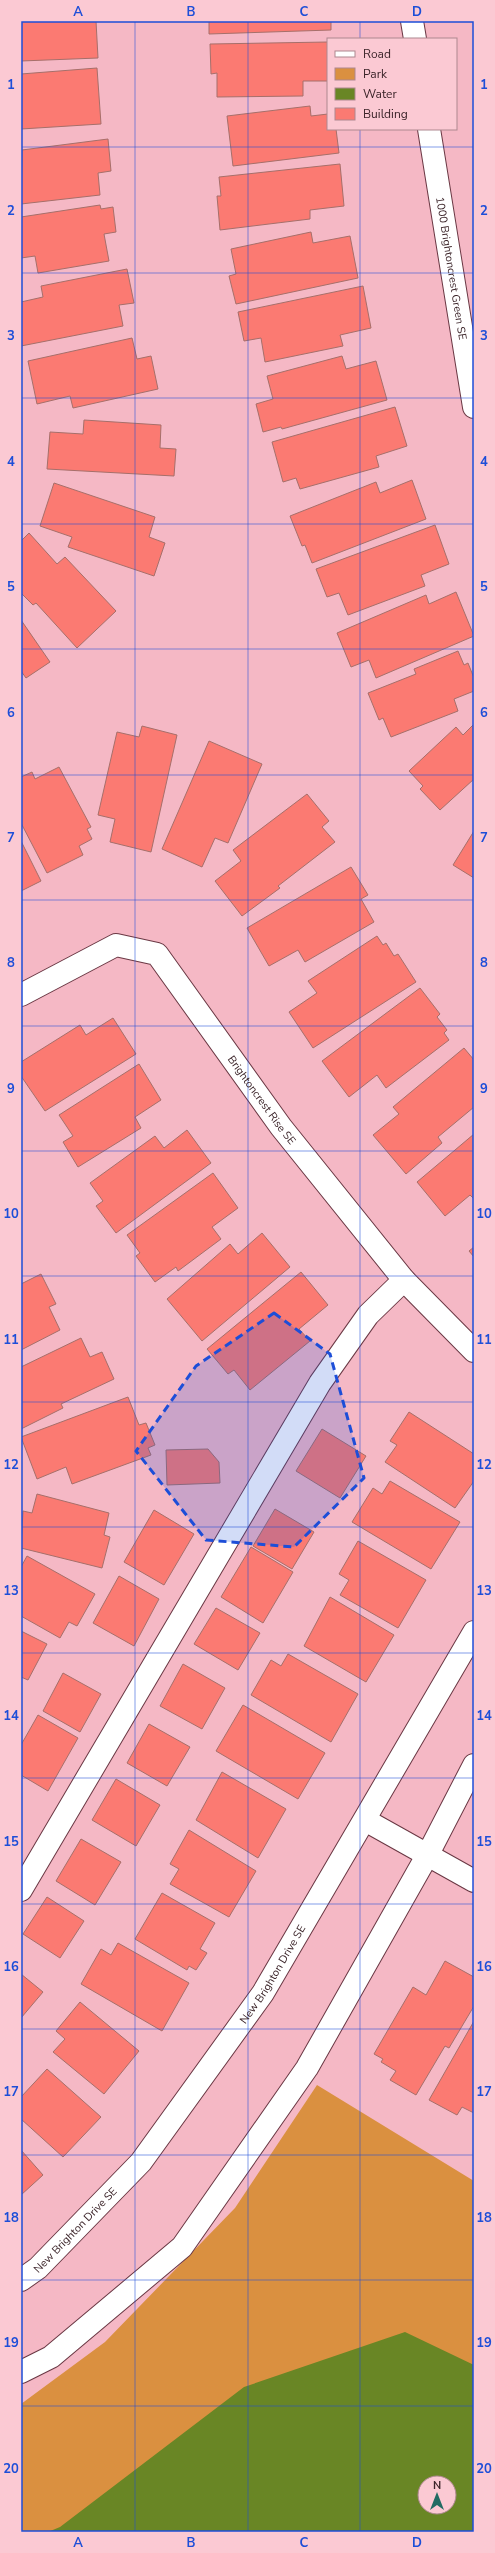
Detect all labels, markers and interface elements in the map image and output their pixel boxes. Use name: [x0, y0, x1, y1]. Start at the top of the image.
text: A: [73, 3, 83, 21]
text: B: [187, 3, 196, 21]
text: C: [300, 3, 309, 21]
text: D: [412, 3, 422, 21]
legend: [327, 38, 457, 130]
text: Road: [363, 46, 391, 62]
text: Park: [363, 66, 388, 82]
text: 1: [7, 76, 15, 94]
text: 1: [480, 76, 488, 94]
text: Water: [363, 86, 397, 102]
text: Building: [363, 106, 408, 122]
street label: 1000 Brightoncrest Green SE: [433, 196, 470, 341]
text: 2: [7, 202, 15, 220]
text: 2: [480, 202, 488, 220]
text: 3: [7, 327, 15, 345]
text: 3: [480, 327, 488, 345]
text: 4: [7, 453, 15, 471]
text: 4: [480, 453, 488, 471]
text: 5: [7, 578, 15, 596]
text: 5: [480, 578, 488, 596]
text: 6: [7, 704, 15, 722]
text: 6: [480, 704, 488, 722]
text: 7: [7, 829, 15, 847]
text: 7: [480, 829, 488, 847]
text: 8: [7, 954, 15, 972]
text: 8: [480, 954, 488, 972]
street label: Brightoncrest Rise SE: [224, 1052, 299, 1147]
text: 9: [7, 1080, 15, 1098]
text: 9: [480, 1080, 488, 1098]
text: 10: [3, 1205, 19, 1223]
text: 10: [476, 1205, 492, 1223]
text: 11: [3, 1331, 19, 1349]
text: 11: [476, 1331, 492, 1349]
text: 12: [3, 1456, 19, 1474]
text: 12: [476, 1456, 492, 1474]
text: 13: [3, 1582, 19, 1600]
text: 13: [476, 1582, 492, 1600]
text: 14: [3, 1707, 19, 1725]
text: 14: [476, 1707, 492, 1725]
text: 15: [3, 1833, 19, 1851]
text: 15: [476, 1833, 492, 1851]
street label: New Brighton Drive SE: [236, 1922, 309, 2027]
text: 16: [3, 1958, 19, 1976]
text: 16: [476, 1958, 492, 1976]
text: 17: [3, 2083, 19, 2101]
text: 17: [476, 2083, 492, 2101]
street label: New Brighton Drive SE: [30, 2184, 120, 2276]
text: 18: [3, 2209, 19, 2227]
text: 18: [476, 2209, 492, 2227]
text: 19: [3, 2334, 19, 2352]
text: 19: [476, 2334, 492, 2352]
text: 20: [3, 2460, 19, 2478]
text: 20: [476, 2460, 492, 2478]
north arrow: [417, 2475, 457, 2515]
text: N: [433, 2478, 441, 2493]
text: A: [73, 2534, 83, 2552]
text: B: [187, 2534, 196, 2552]
text: C: [300, 2534, 309, 2552]
text: D: [412, 2534, 422, 2552]

